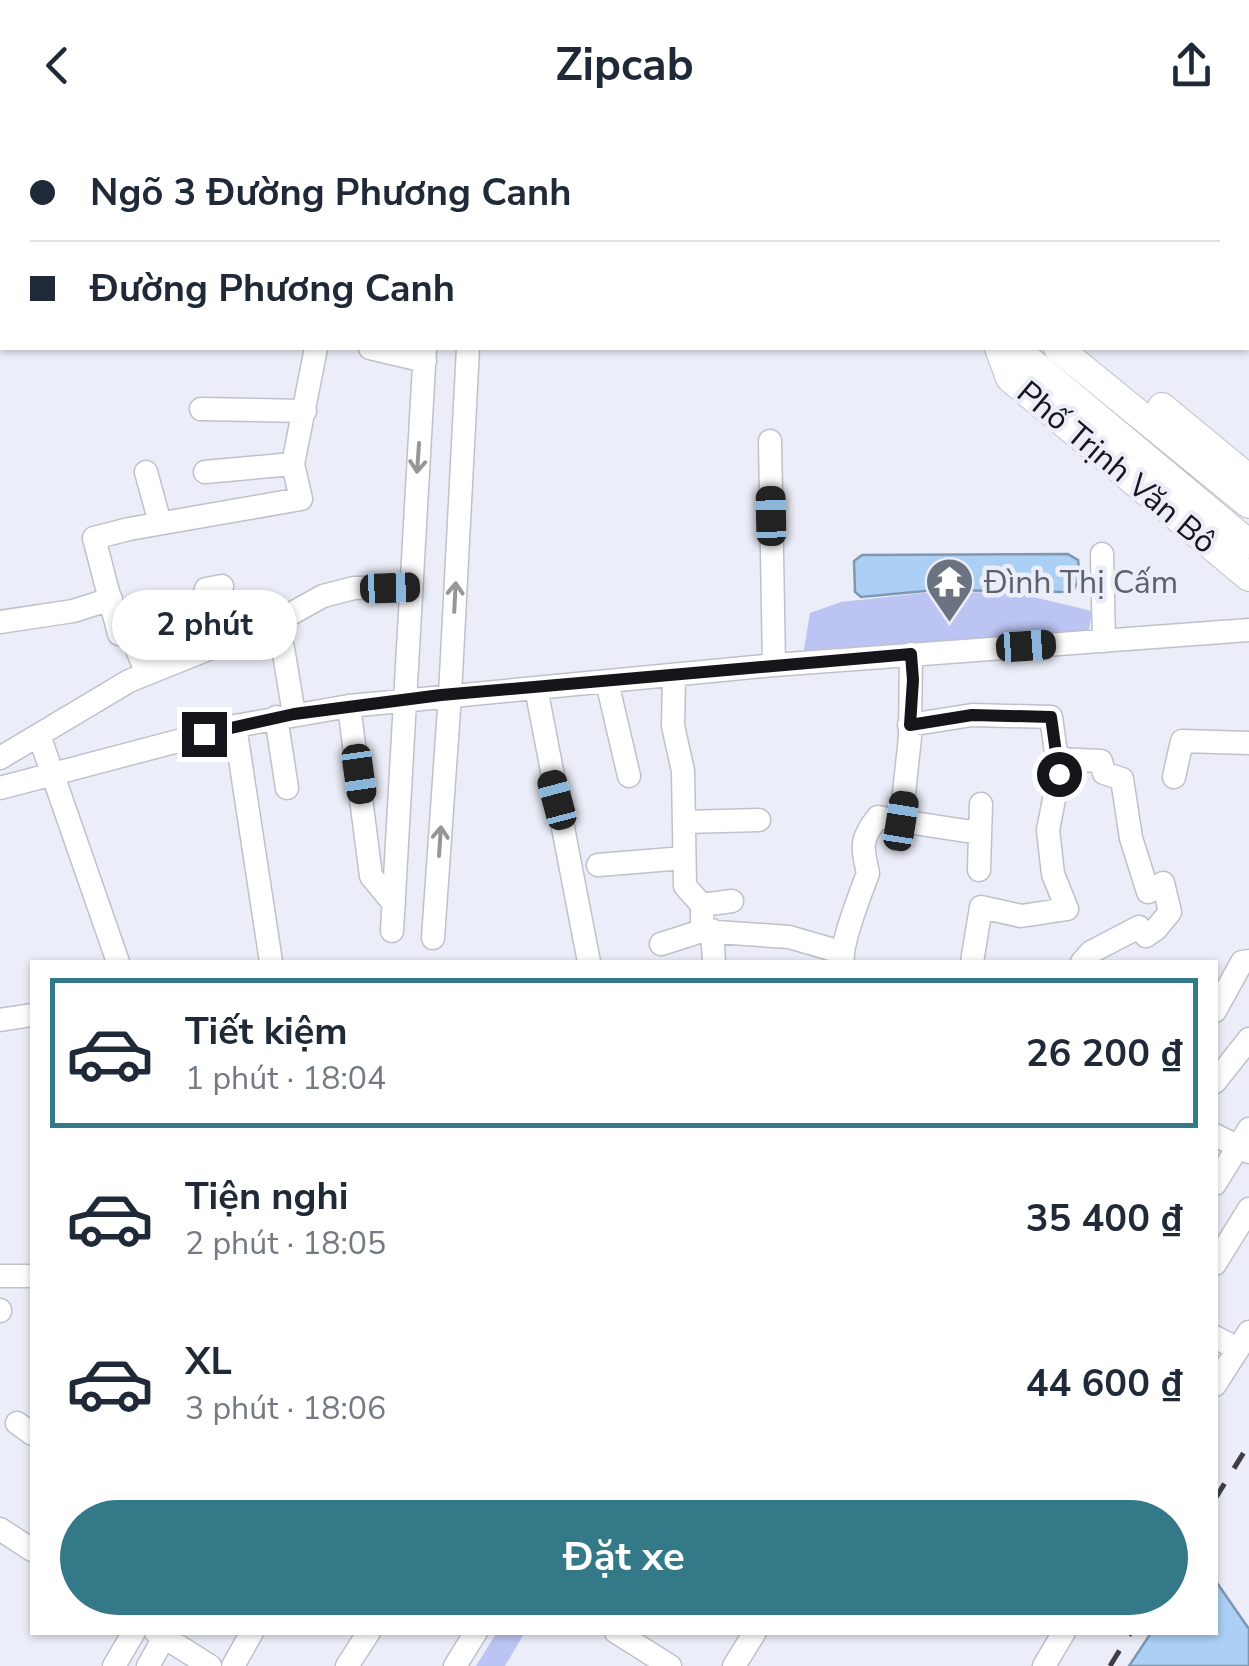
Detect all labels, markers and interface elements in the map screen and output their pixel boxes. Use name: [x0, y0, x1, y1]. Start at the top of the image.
text: Zipcab: [555, 35, 694, 96]
icon: back: [30, 38, 85, 93]
icon: share: [1164, 38, 1219, 93]
text: Ngõ 3 Đường Phương Canh: [90, 167, 572, 218]
text: Đường Phương Canh: [90, 263, 455, 314]
street label: Phố Trịnh Văn Bô: [1008, 371, 1225, 563]
one-way arrow: [408, 441, 427, 473]
car: [755, 486, 787, 546]
temple icon: Đình Thị Cấm: [923, 556, 975, 624]
place label: Đình Thị Cấm: [983, 561, 1178, 604]
car: [359, 572, 421, 604]
one-way arrow: [446, 582, 465, 614]
callout: 2 phút: [111, 589, 296, 659]
text: 2 phút: [156, 603, 253, 646]
car: [995, 629, 1057, 663]
route end: [182, 712, 227, 757]
car: [340, 742, 378, 806]
route start: [1037, 752, 1082, 797]
car: [535, 767, 579, 833]
car: [881, 789, 921, 853]
one-way arrow: [431, 825, 450, 857]
text: Tiết kiệm: [185, 1006, 348, 1057]
icon: car: [65, 1008, 155, 1098]
text: 26 200 ₫: [1026, 1028, 1183, 1079]
text: 1 phút · 18:04: [185, 1057, 386, 1100]
text: Tiện nghi: [185, 1171, 348, 1222]
icon: car: [65, 1173, 155, 1263]
text: 35 400 ₫: [1026, 1193, 1183, 1244]
text: 2 phút · 18:05: [185, 1222, 386, 1265]
text: XL: [185, 1336, 232, 1387]
icon: car: [65, 1338, 155, 1428]
text: 44 600 ₫: [1026, 1358, 1183, 1409]
text: 3 phút · 18:06: [185, 1387, 386, 1430]
button: Đặt xe: [60, 1500, 1188, 1615]

